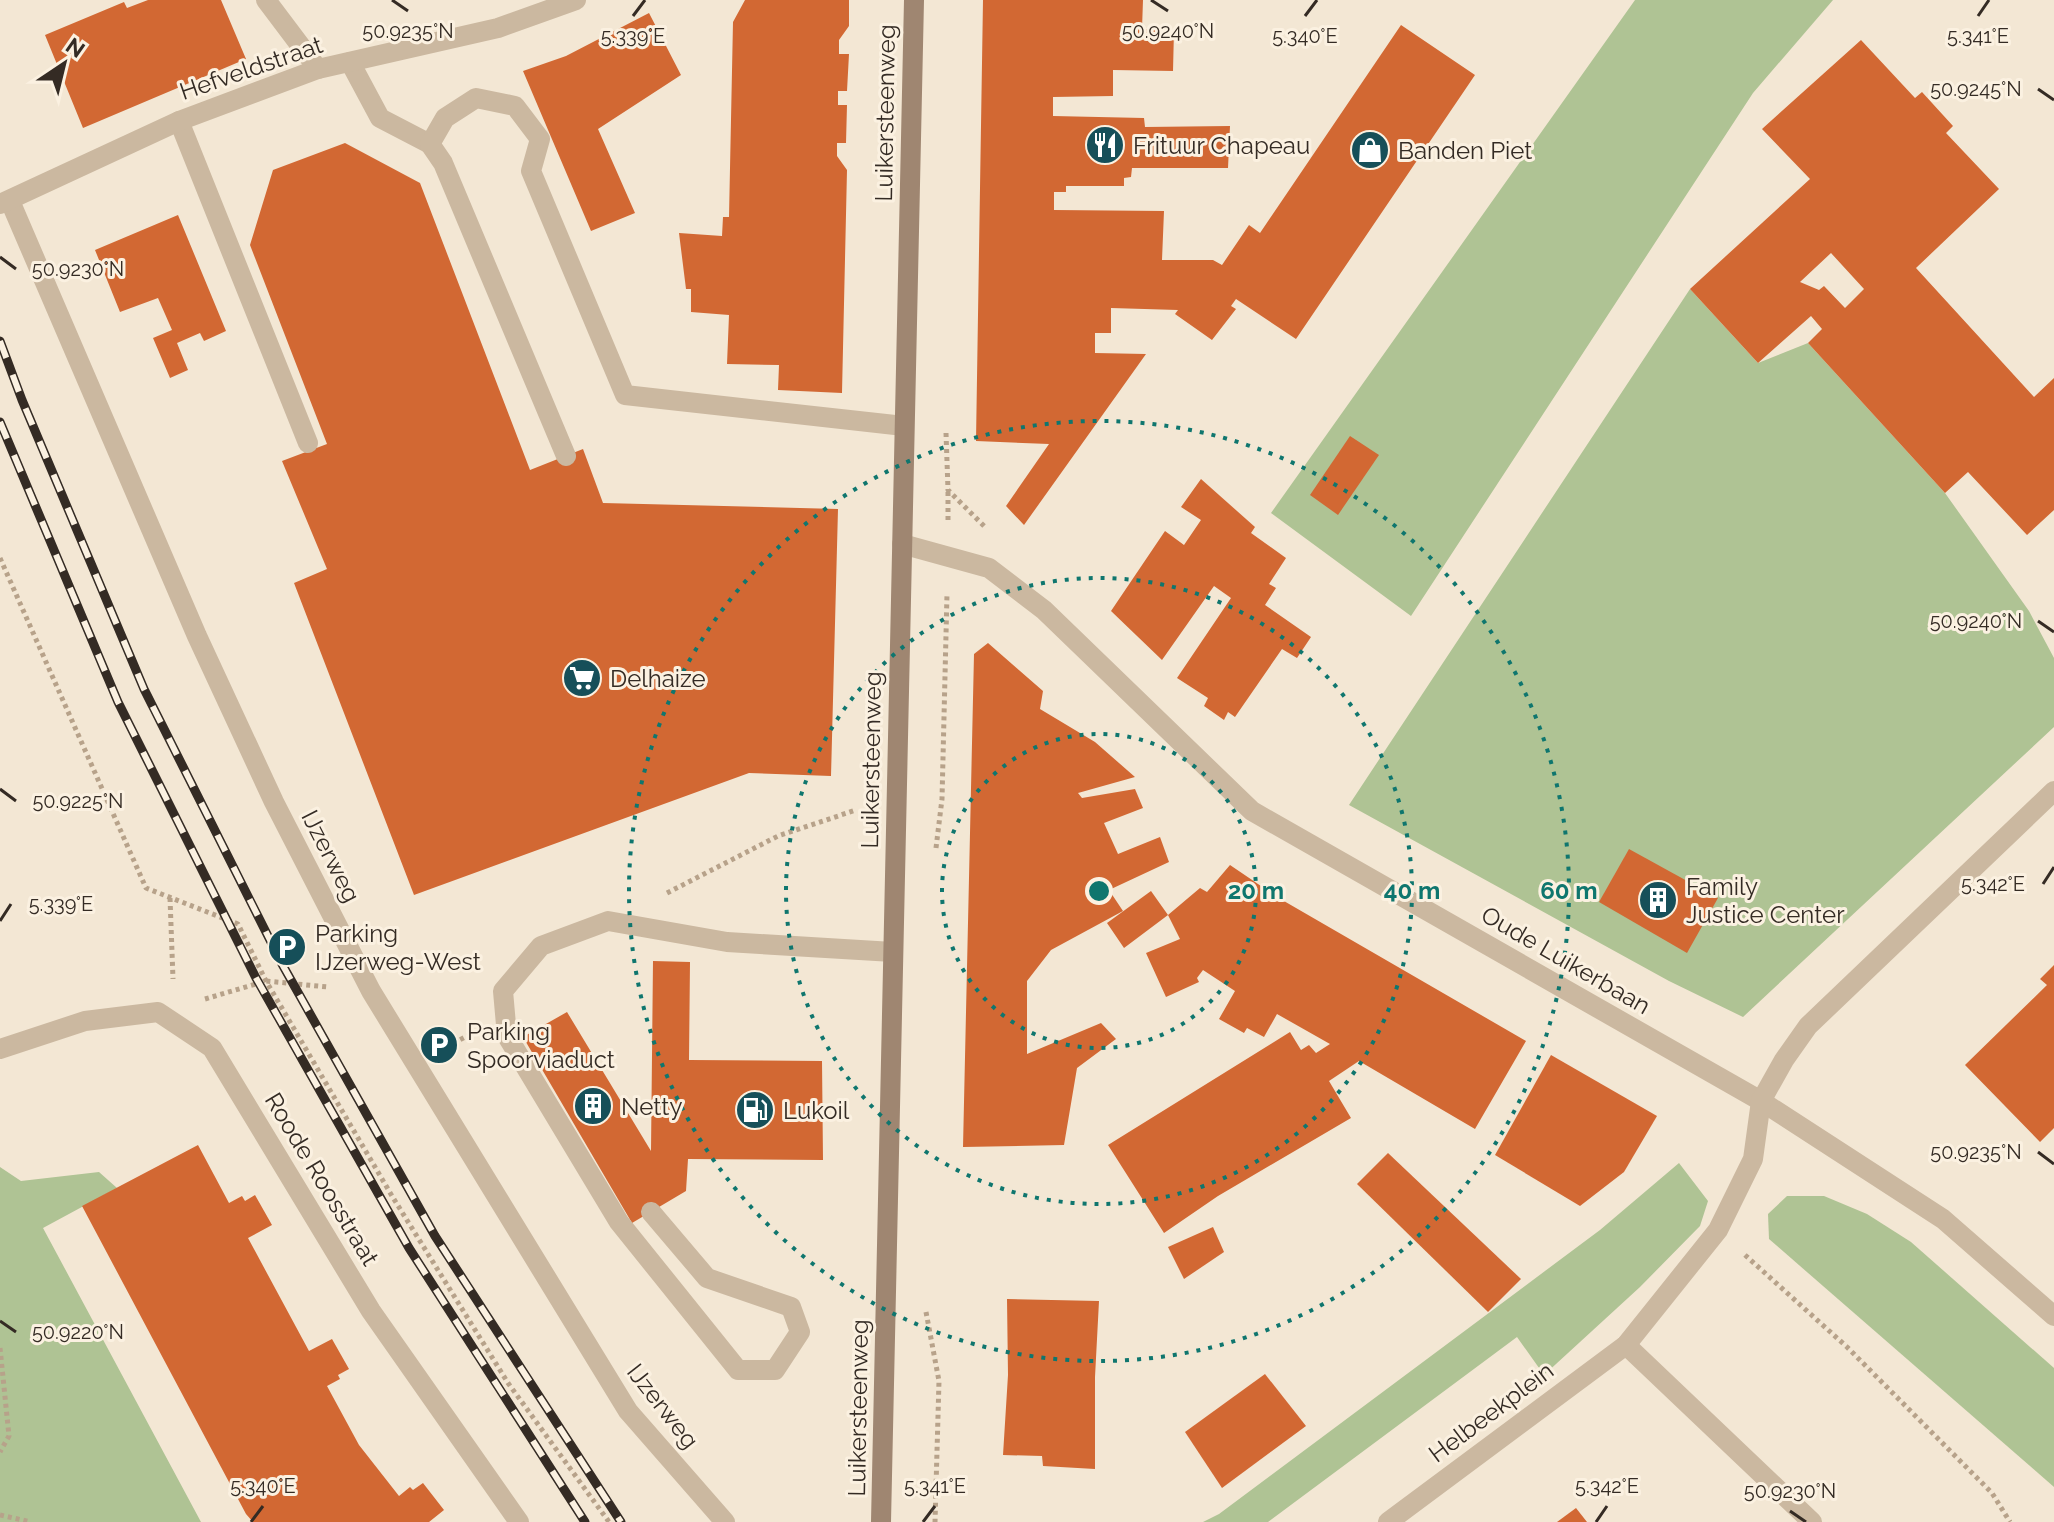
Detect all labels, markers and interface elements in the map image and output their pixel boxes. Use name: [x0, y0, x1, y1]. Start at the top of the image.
text: 50.9235°N: [362, 19, 454, 43]
text: 50.9240°N: [1122, 19, 1214, 43]
north arrow: [24, 24, 104, 104]
text: 5.339°E: [601, 24, 665, 48]
street label: Luikersteenweg: [869, 24, 901, 202]
text: 5.340°E: [1272, 24, 1338, 48]
text: 5.341°E: [1947, 24, 2009, 48]
street label: Hefveldstraat: [176, 30, 326, 106]
text: N: [61, 32, 90, 63]
text: 50.9245°N: [1930, 77, 2022, 101]
restaurant icon: Frituur Chapeau: [1084, 124, 1126, 166]
shop icon: Banden Piet: [1349, 129, 1391, 171]
place label: Frituur Chapeau: [1133, 131, 1310, 160]
place label: Banden Piet: [1398, 136, 1532, 165]
text: 50.9230°N: [32, 257, 124, 281]
text: 50.9240°N: [1930, 609, 2022, 633]
supermarket icon: Delhaize: [561, 657, 603, 699]
place label: Delhaize: [610, 664, 706, 693]
street label: Luikersteenweg: [855, 671, 887, 849]
text: 50.9225°N: [32, 789, 124, 813]
street label: IJzerweg: [296, 805, 366, 907]
place label: Family Justice Center: [1686, 872, 1845, 929]
text: 5.342°E: [1961, 872, 2025, 896]
text: 20 m: [1228, 876, 1284, 905]
text: 40 m: [1384, 876, 1440, 905]
text: 60 m: [1540, 876, 1598, 905]
centre of rings: [1085, 877, 1113, 905]
building icon: Family Justice Center: [1637, 879, 1679, 921]
text: 5.339°E: [29, 892, 93, 916]
street label: Oude Luikerbaan: [1476, 900, 1656, 1020]
place label: Parking IJzerweg-West: [315, 919, 481, 976]
parking icon: Parking IJzerweg-West: [266, 926, 308, 968]
place label: Parking Spoorviaduct: [467, 1017, 615, 1074]
parking icon: Parking Spoorviaduct: [418, 1024, 460, 1066]
building icon: Netty: [572, 1085, 614, 1127]
street label: Roode Roosstraat: [259, 1087, 385, 1271]
fuel station icon: Lukoil: [734, 1089, 776, 1131]
place label: Netty: [621, 1092, 682, 1121]
place label: Lukoil: [783, 1096, 850, 1125]
text: 50.9235°N: [1930, 1140, 2022, 1164]
street label: Luikersteenweg: [842, 1319, 874, 1497]
text: 50.9220°N: [32, 1320, 124, 1344]
street label: Helbeekplein: [1423, 1356, 1559, 1468]
street label: IJzerweg: [621, 1358, 705, 1454]
text: 5.340°E: [230, 1474, 296, 1498]
text: 5.341°E: [904, 1474, 966, 1498]
text: 5.342°E: [1575, 1474, 1639, 1498]
text: 50.9230°N: [1744, 1479, 1836, 1503]

